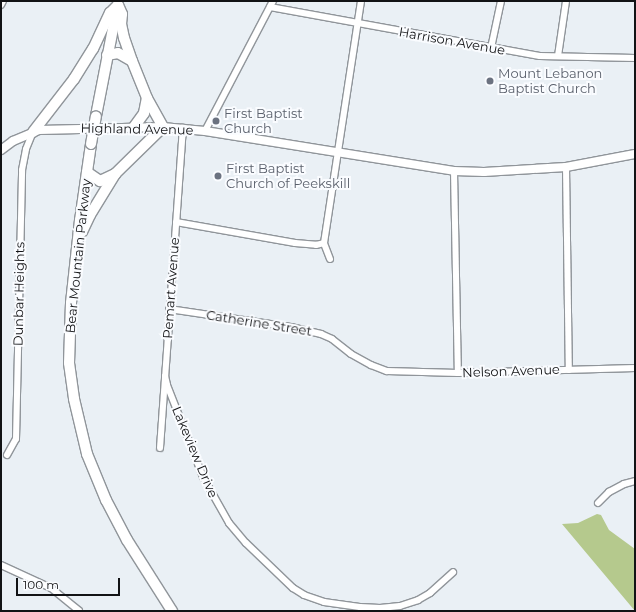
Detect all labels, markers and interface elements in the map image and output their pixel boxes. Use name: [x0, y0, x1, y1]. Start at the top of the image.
street label: Harrison Avenue: [398, 24, 506, 58]
place label: Mount Lebanon Baptist Church: [498, 66, 602, 97]
marker: Mount Lebanon Baptist Church: [485, 76, 495, 86]
place label: First Baptist Church: [224, 106, 303, 137]
marker: First Baptist Church: [211, 116, 221, 126]
street label: Highland Avenue: [80, 120, 194, 138]
place label: First Baptist Church of Peekskill: [226, 161, 350, 192]
marker: First Baptist Church of Peekskill: [213, 171, 223, 181]
street label: Bear Mountain Parkway: [62, 178, 94, 334]
street label: Pemart Avenue: [160, 237, 182, 339]
street label: Dunbar Heights: [10, 242, 28, 346]
street label: Catherine Street: [205, 307, 313, 339]
street label: Nelson Avenue: [462, 362, 560, 380]
street label: Lakeview Drive: [169, 404, 221, 500]
scale bar: [18, 570, 122, 596]
text: 100 m: [23, 577, 59, 592]

